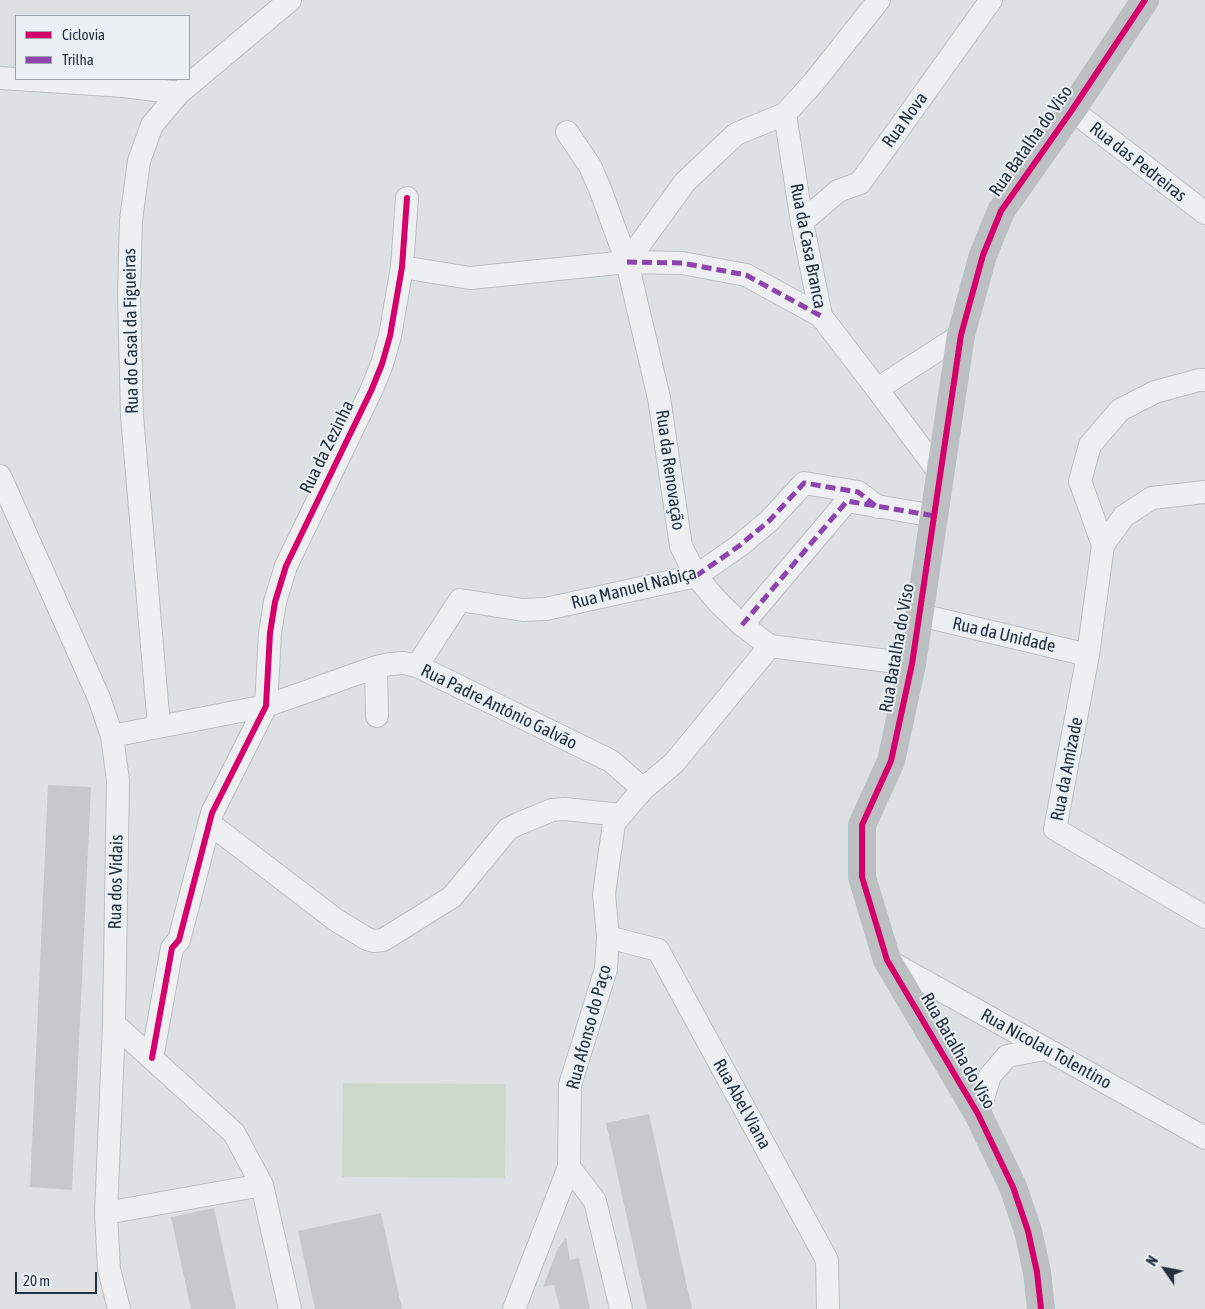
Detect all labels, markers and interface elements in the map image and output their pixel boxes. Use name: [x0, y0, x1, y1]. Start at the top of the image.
legend: [15, 15, 190, 80]
text: Ciclovia: [62, 26, 105, 43]
text: Trilha: [62, 51, 94, 68]
street label: Rua Batalha do Viso: [985, 81, 1077, 201]
street label: Rua Nova: [878, 88, 932, 152]
street label: Rua das Pedreiras: [1085, 118, 1191, 206]
street label: Rua da Casa Branca: [785, 182, 831, 310]
street label: Rua do Casal da Figueiras: [119, 248, 143, 414]
street label: Rua da Zezinha: [295, 397, 359, 497]
street label: Rua da Renovação: [651, 408, 689, 532]
street label: Rua Manuel Nabiça: [569, 562, 699, 614]
street label: Rua Batalha do Viso: [875, 582, 919, 714]
street label: Rua da Unidade: [950, 613, 1058, 657]
street label: Rua Padre António Galvão: [417, 660, 581, 754]
street label: Rua da Amizade: [1046, 715, 1088, 823]
street label: Rua dos Vidais: [104, 834, 128, 930]
street label: Rua Afonso do Paço: [562, 962, 616, 1092]
street label: Rua Batalha do Viso: [916, 989, 1000, 1113]
street label: Rua Nicolau Tolentino: [977, 1004, 1115, 1094]
street label: Rua Abel Viana: [708, 1055, 776, 1153]
north arrow: [1140, 1244, 1190, 1294]
text: N: [1143, 1253, 1161, 1269]
scale bar: [18, 1262, 100, 1294]
text: 20 m: [23, 1272, 50, 1289]

